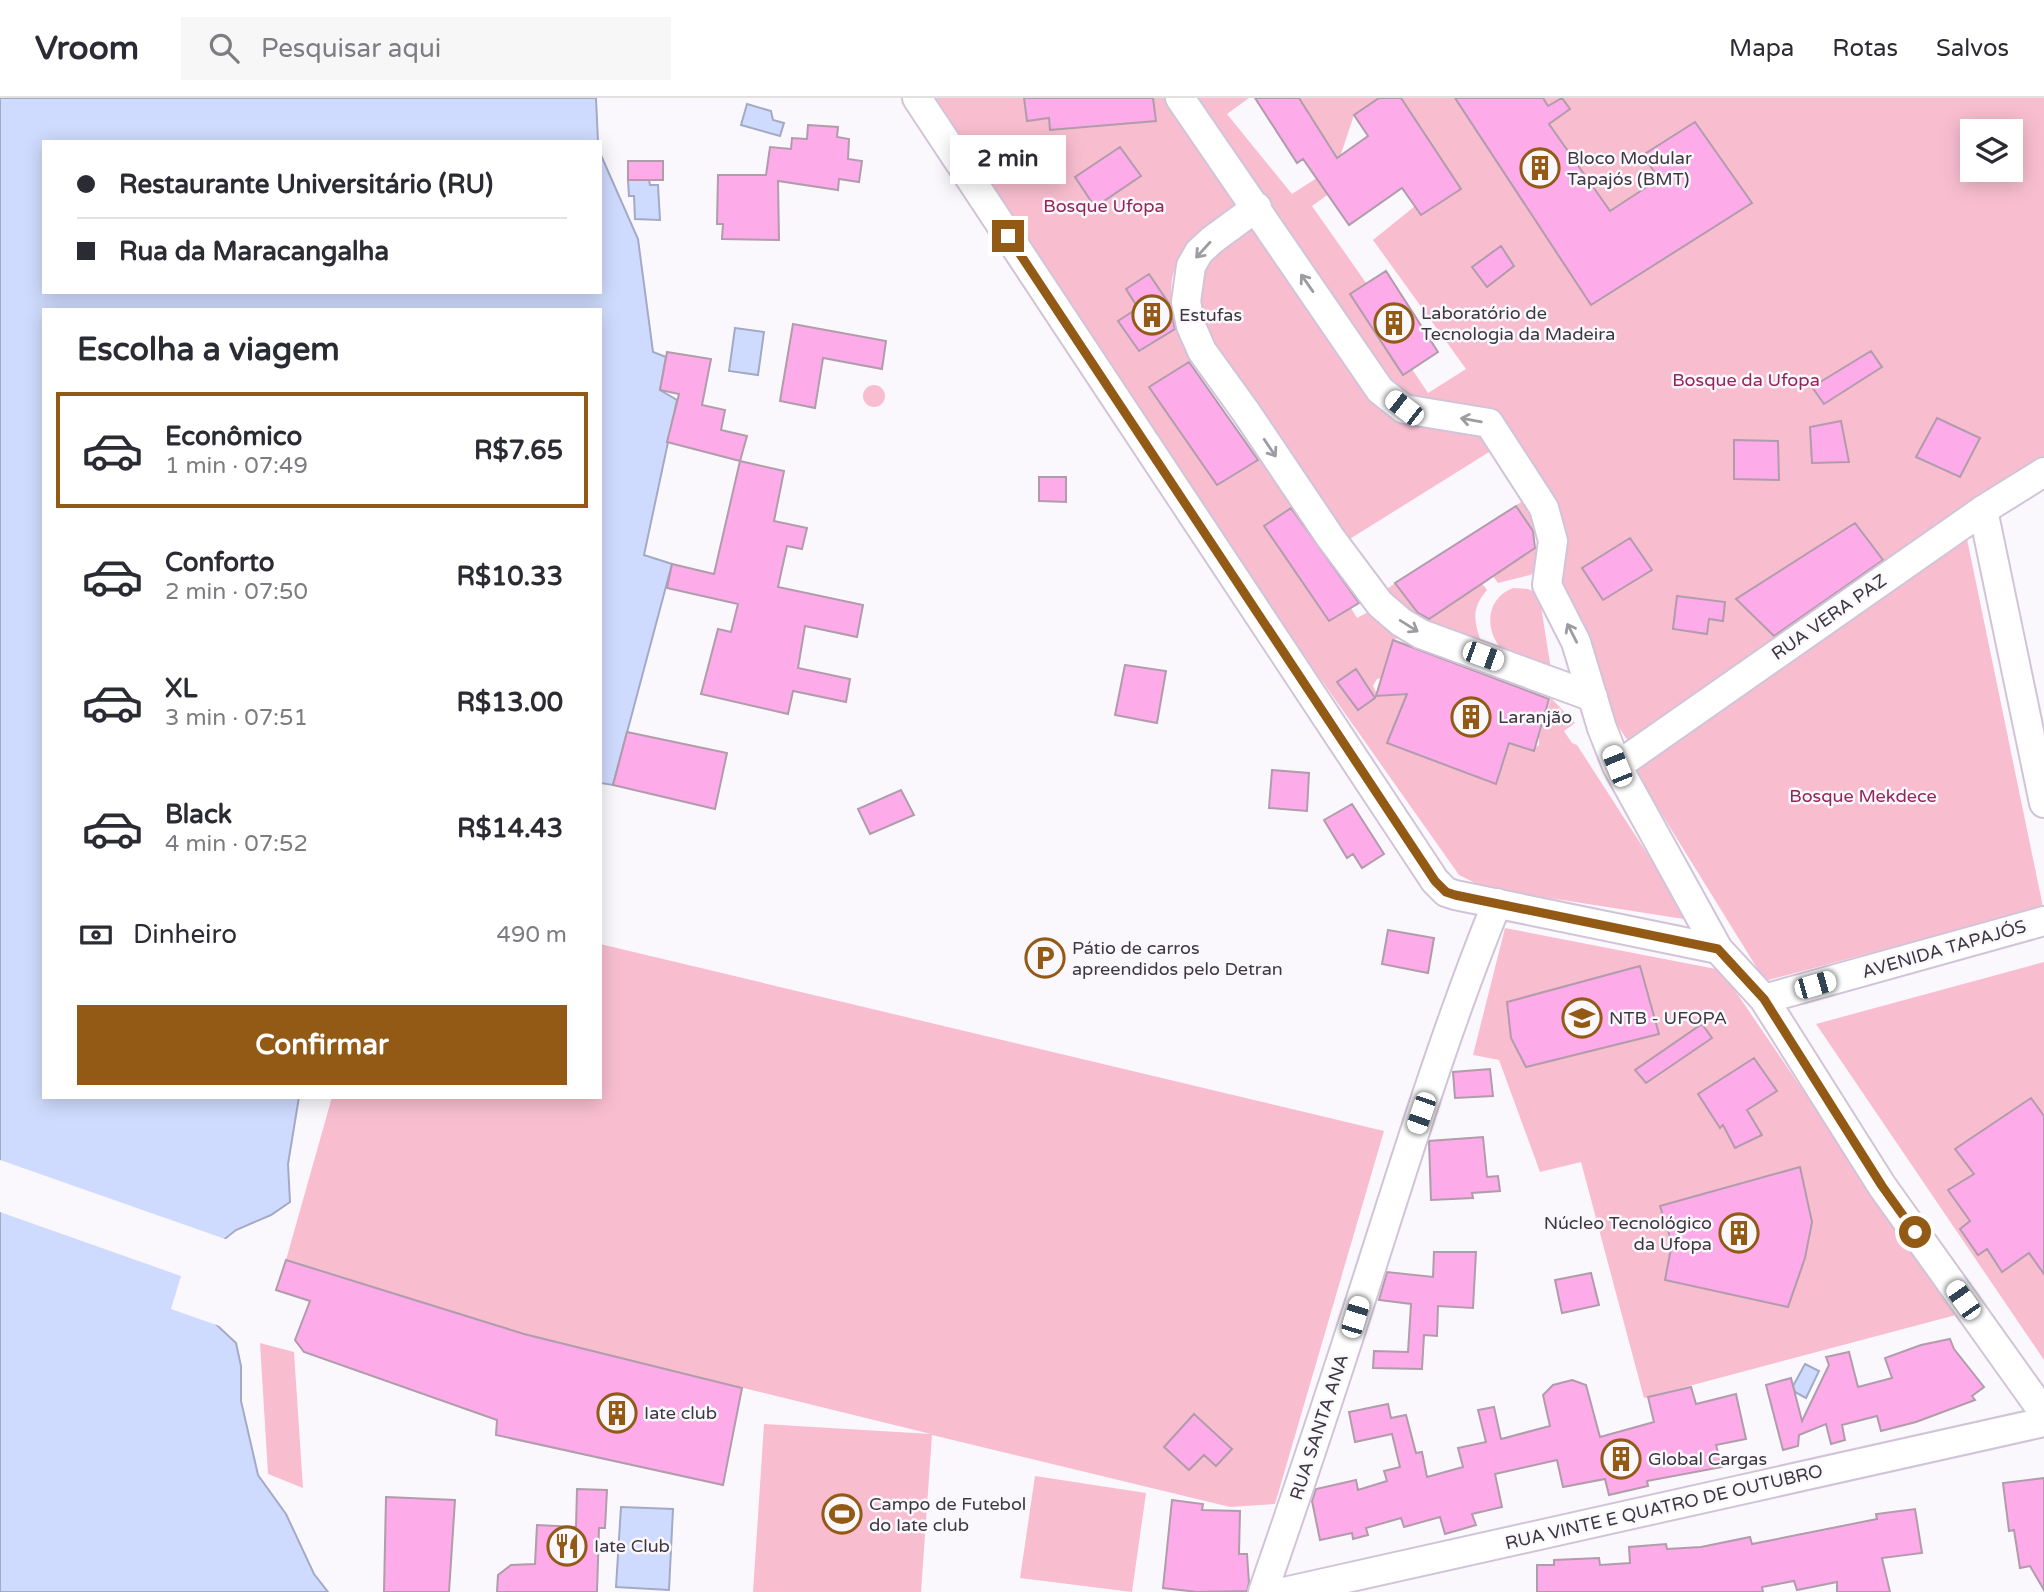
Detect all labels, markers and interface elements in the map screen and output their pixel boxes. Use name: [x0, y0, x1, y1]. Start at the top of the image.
search box: [181, 17, 671, 80]
text: Vroom: [35, 29, 139, 68]
icon: search: [205, 29, 243, 67]
text: Pesquisar aqui: [261, 33, 441, 64]
text: Mapa: [1729, 34, 1794, 63]
text: Rotas: [1832, 34, 1898, 63]
text: Salvos: [1936, 34, 2009, 63]
map controls: [1960, 119, 2023, 182]
button: layers: [1960, 119, 2023, 182]
callout: 2 min: [950, 135, 1066, 184]
text: 2 min: [977, 145, 1039, 173]
building icon: Bloco Modular Tapajós (BMT): [1519, 147, 1561, 189]
place label: Bloco Modular Tapajós (BMT): [1567, 147, 1692, 190]
text: Restaurante Universitário (RU): [119, 169, 493, 200]
park label: Bosque Ufopa: [1043, 195, 1165, 217]
route end: [992, 220, 1024, 252]
text: Rua da Maracangalha: [119, 236, 389, 267]
one-way arrow: [1195, 241, 1212, 258]
one-way arrow: [1300, 274, 1314, 293]
building icon: Estufas: [1131, 294, 1173, 336]
building icon: Laboratório de Tecnologia da Madeira: [1373, 302, 1415, 344]
place label: Laboratório de Tecnologia da Madeira: [1421, 302, 1615, 345]
place label: Estufas: [1179, 304, 1242, 326]
text: Escolha a viagem: [77, 331, 340, 369]
park label: Bosque da Ufopa: [1672, 369, 1820, 391]
car: [1381, 387, 1428, 429]
one-way arrow: [1460, 413, 1483, 426]
icon: car: [81, 419, 144, 482]
text: Econômico: [165, 421, 302, 452]
text: R$7.65: [474, 435, 563, 466]
one-way arrow: [1263, 438, 1278, 457]
text: 1 min · 07:49: [165, 452, 308, 480]
icon: car: [81, 545, 144, 608]
text: Conforto: [165, 547, 274, 578]
text: R$10.33: [456, 561, 563, 592]
street label: RUA VERA PAZ: [1767, 569, 1891, 665]
text: 2 min · 07:50: [165, 578, 308, 606]
one-way arrow: [1399, 619, 1418, 634]
one-way arrow: [1564, 623, 1578, 644]
car: [1460, 639, 1507, 673]
icon: car: [81, 671, 144, 734]
text: XL: [165, 673, 197, 704]
text: R$13.00: [456, 687, 563, 718]
building icon: Laranjão: [1450, 696, 1492, 738]
text: 3 min · 07:51: [165, 704, 308, 732]
place label: Laranjão: [1498, 706, 1572, 728]
car: [1600, 743, 1635, 789]
park label: Bosque Mekdece: [1789, 785, 1937, 807]
icon: car: [81, 797, 144, 860]
text: Black: [165, 799, 232, 830]
text: R$14.43: [457, 813, 563, 844]
text: 4 min · 07:52: [165, 830, 308, 858]
street label: AVENIDA TAPAJÓS: [1859, 915, 2029, 983]
icon: cash: [77, 916, 115, 954]
text: Dinheiro: [133, 919, 237, 950]
text: 490 m: [497, 921, 567, 949]
parking icon: Pátio de carros apreendidos pelo Detran: [1024, 937, 1066, 979]
place label: Pátio de carros apreendidos pelo Detran: [1072, 937, 1283, 980]
car: [1792, 969, 1839, 1001]
school or university icon: NTB - UFOPA: [1561, 997, 1603, 1039]
button: Confirmar: [77, 1005, 567, 1085]
place label: NTB - UFOPA: [1609, 1007, 1727, 1029]
car: [1405, 1090, 1438, 1136]
place label: Núcleo Tecnológico da Ufopa: [1544, 1212, 1712, 1255]
building icon: Núcleo Tecnológico da Ufopa: [1718, 1212, 1760, 1254]
route start: [1899, 1216, 1931, 1248]
car: [1943, 1277, 1984, 1323]
car: [1339, 1294, 1372, 1340]
street label: RUA SANTA ANA: [1285, 1351, 1353, 1503]
building icon: Iate club: [596, 1392, 638, 1434]
place label: Iate club: [644, 1402, 717, 1424]
building icon: Global Cargas: [1600, 1438, 1642, 1480]
place label: Global Cargas: [1648, 1448, 1767, 1470]
street label: RUA VINTE E QUATRO DE OUTUBRO: [1503, 1460, 1825, 1554]
sports icon: Campo de Futebol do Iate club: [821, 1493, 863, 1535]
place label: Campo de Futebol do Iate club: [869, 1493, 1026, 1536]
restaurant icon: Iate Club: [546, 1525, 588, 1567]
place label: Iate Club: [594, 1535, 670, 1557]

